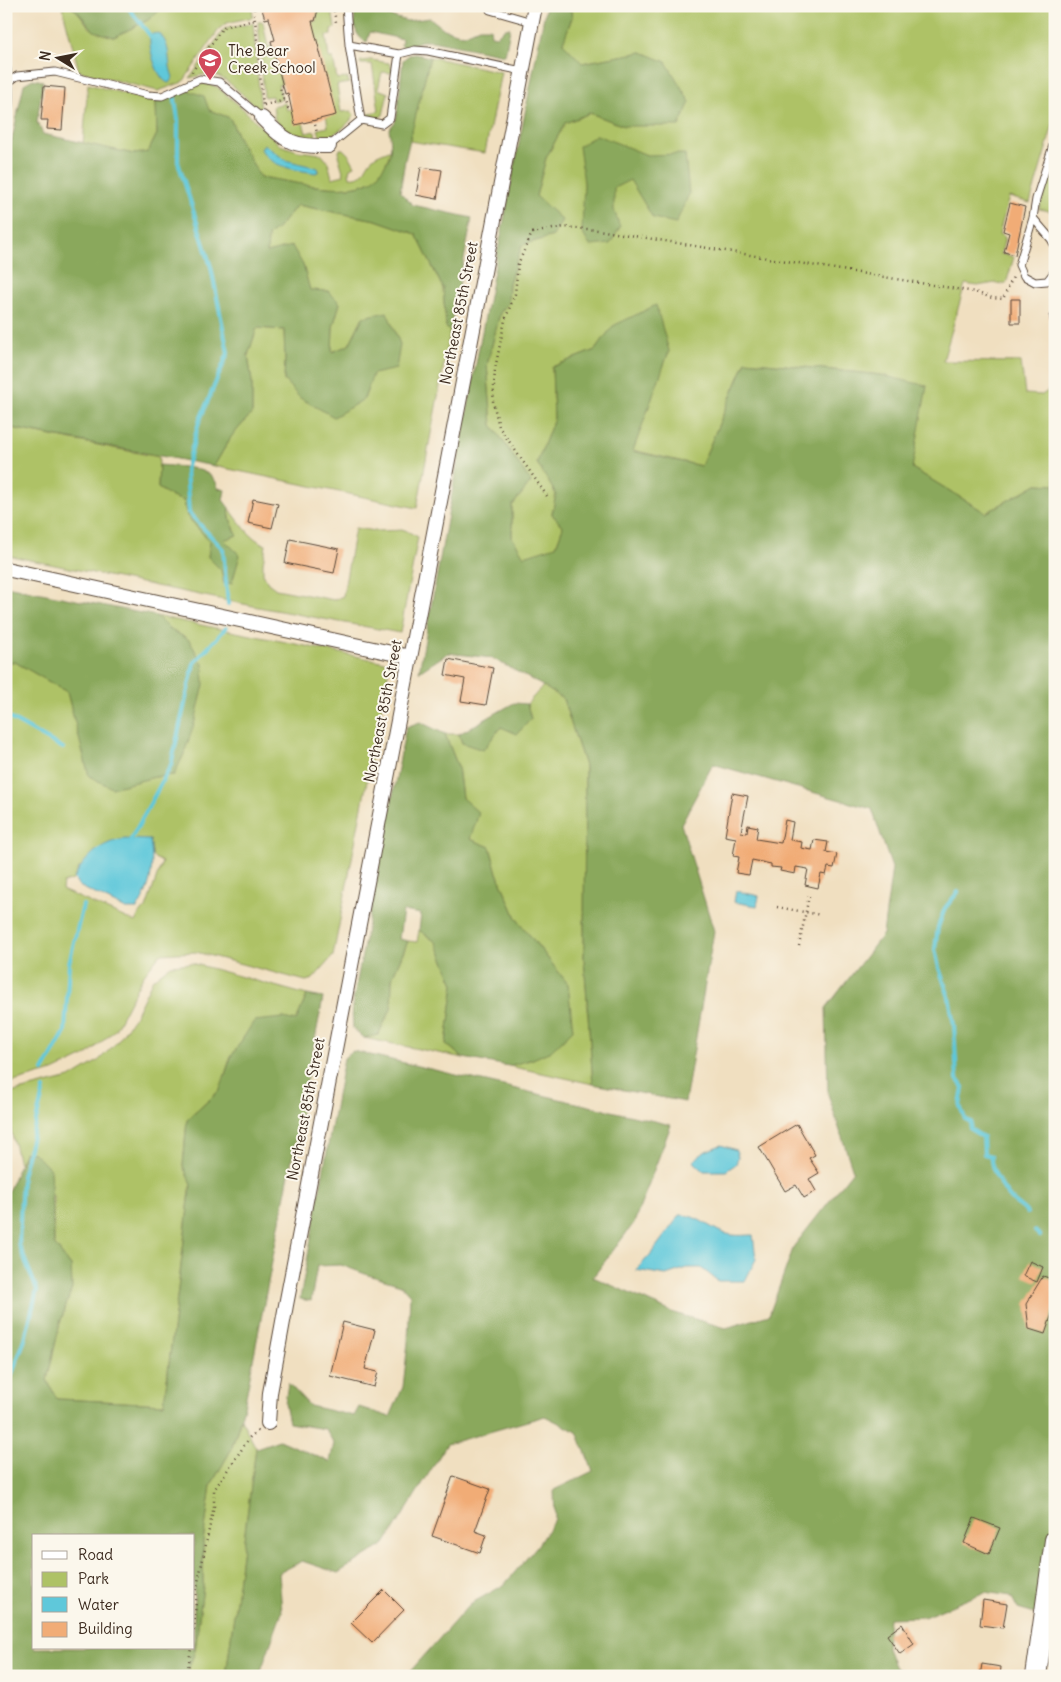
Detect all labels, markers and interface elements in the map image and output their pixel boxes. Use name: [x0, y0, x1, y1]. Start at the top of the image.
north arrow: [32, 32, 82, 82]
place label: The Bear Creek School: [228, 41, 316, 77]
school or university icon: The Bear Creek School: [197, 47, 223, 81]
text: N: [35, 49, 55, 62]
street label: Northeast 85th Street: [435, 240, 482, 386]
street label: Northeast 85th Street: [359, 638, 406, 784]
street label: Northeast 85th Street: [282, 1036, 329, 1182]
legend: [32, 1534, 195, 1650]
text: Road: [78, 1545, 113, 1564]
text: Park: [78, 1569, 109, 1588]
text: Water: [78, 1595, 119, 1614]
text: Building: [78, 1619, 133, 1638]

